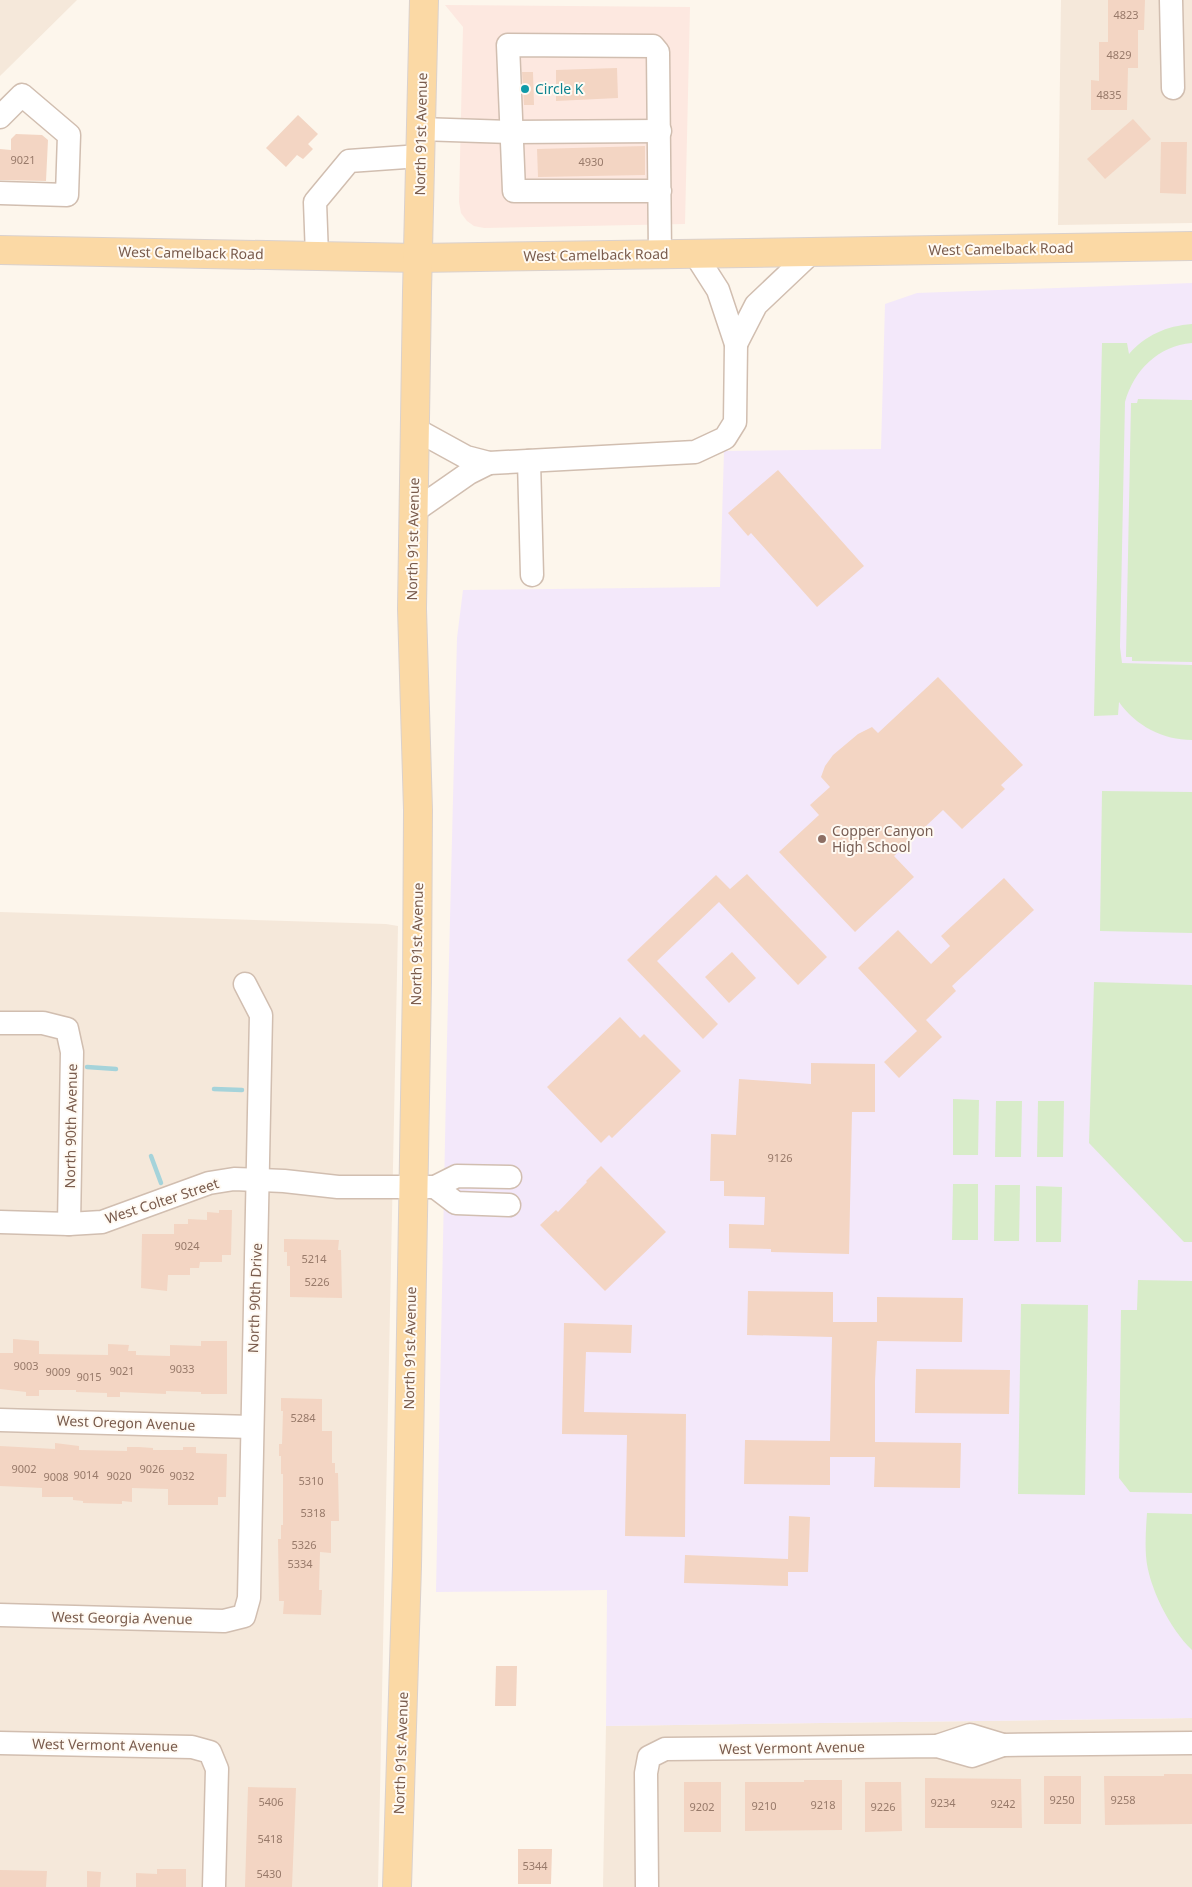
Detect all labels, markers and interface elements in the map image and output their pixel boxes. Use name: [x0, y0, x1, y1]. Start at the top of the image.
house number: 4823: [1113, 7, 1139, 22]
house number: 4829: [1106, 47, 1132, 62]
street label: North 91st Avenue: [410, 72, 431, 196]
place label: Circle K: [535, 79, 584, 98]
marker: Circle K: [519, 83, 531, 95]
house number: 4835: [1096, 87, 1122, 102]
house number: 9021: [10, 152, 36, 167]
house number: 4930: [578, 154, 604, 169]
street label: West Camelback Road: [928, 238, 1074, 259]
street label: West Camelback Road: [118, 242, 264, 263]
street label: West Camelback Road: [523, 244, 669, 265]
street label: North 91st Avenue: [402, 477, 423, 601]
place label: Copper Canyon High School: [832, 821, 933, 856]
marker: Copper Canyon High School: [816, 833, 828, 845]
street label: North 91st Avenue: [406, 882, 427, 1006]
street label: North 90th Avenue: [60, 1063, 81, 1189]
house number: 9126: [767, 1150, 793, 1165]
street label: West Colter Street: [103, 1173, 221, 1228]
house number: 9024: [174, 1238, 200, 1253]
street label: North 90th Drive: [243, 1242, 266, 1353]
house number: 5214: [301, 1251, 327, 1266]
house number: 5226: [304, 1274, 330, 1289]
street label: North 91st Avenue: [399, 1286, 420, 1410]
house number: 9003: [13, 1358, 39, 1373]
house number: 9033: [169, 1361, 195, 1376]
house number: 9021: [109, 1363, 135, 1378]
house number: 9009: [45, 1364, 71, 1379]
house number: 9015: [76, 1369, 102, 1384]
house number: 5284: [290, 1410, 316, 1425]
street label: West Oregon Avenue: [56, 1411, 196, 1434]
house number: 9002: [11, 1461, 37, 1476]
house number: 9026: [139, 1461, 165, 1476]
house number: 9014: [73, 1467, 99, 1482]
house number: 9020: [106, 1468, 132, 1483]
house number: 9032: [169, 1468, 195, 1483]
house number: 9008: [43, 1469, 69, 1484]
house number: 5310: [298, 1473, 324, 1488]
house number: 5318: [300, 1505, 326, 1520]
house number: 5326: [291, 1537, 317, 1552]
house number: 5334: [287, 1556, 313, 1571]
street label: West Georgia Avenue: [51, 1607, 193, 1628]
street label: North 91st Avenue: [389, 1691, 412, 1815]
street label: West Vermont Avenue: [32, 1734, 178, 1755]
street label: West Vermont Avenue: [719, 1737, 865, 1758]
house number: 9250: [1049, 1792, 1075, 1807]
house number: 9258: [1110, 1792, 1136, 1807]
house number: 5406: [258, 1794, 284, 1809]
house number: 9234: [930, 1795, 956, 1810]
house number: 9242: [990, 1796, 1016, 1811]
house number: 9218: [810, 1797, 836, 1812]
house number: 9210: [751, 1798, 777, 1813]
house number: 9202: [689, 1799, 715, 1814]
house number: 9226: [870, 1799, 896, 1814]
house number: 5418: [257, 1831, 283, 1846]
house number: 5344: [522, 1858, 548, 1873]
house number: 5430: [256, 1866, 282, 1881]

